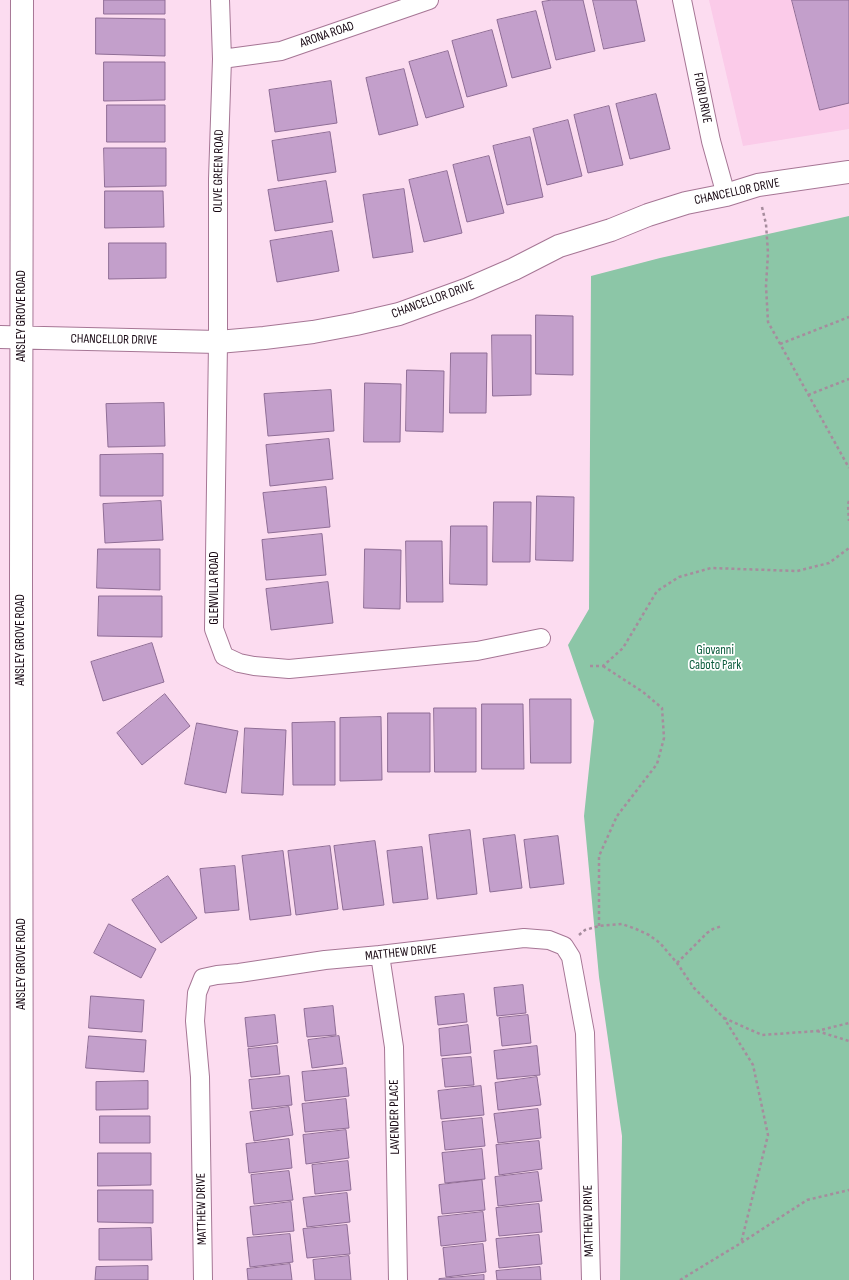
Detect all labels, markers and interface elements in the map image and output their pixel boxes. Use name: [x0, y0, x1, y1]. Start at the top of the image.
street label: ARONA ROAD: [298, 18, 356, 52]
street label: FIORI DRIVE: [689, 71, 715, 125]
street label: OLIVE GREEN ROAD: [210, 129, 228, 213]
street label: CHANCELLOR DRIVE: [693, 175, 781, 209]
street label: ANSLEY GROVE ROAD: [14, 270, 30, 362]
street label: CHANCELLOR DRIVE: [390, 278, 476, 322]
street label: CHANCELLOR DRIVE: [70, 331, 158, 349]
street label: GLENVILLA ROAD: [207, 551, 223, 625]
street label: ANSLEY GROVE ROAD: [13, 594, 29, 686]
park label: Giovanni Caboto Park: [689, 643, 741, 674]
street label: ANSLEY GROVE ROAD: [14, 918, 30, 1010]
street label: MATTHEW DRIVE: [364, 941, 438, 965]
street label: LAVENDER PLACE: [387, 1079, 403, 1155]
street label: MATTHEW DRIVE: [194, 1173, 210, 1245]
street label: MATTHEW DRIVE: [581, 1185, 597, 1257]

